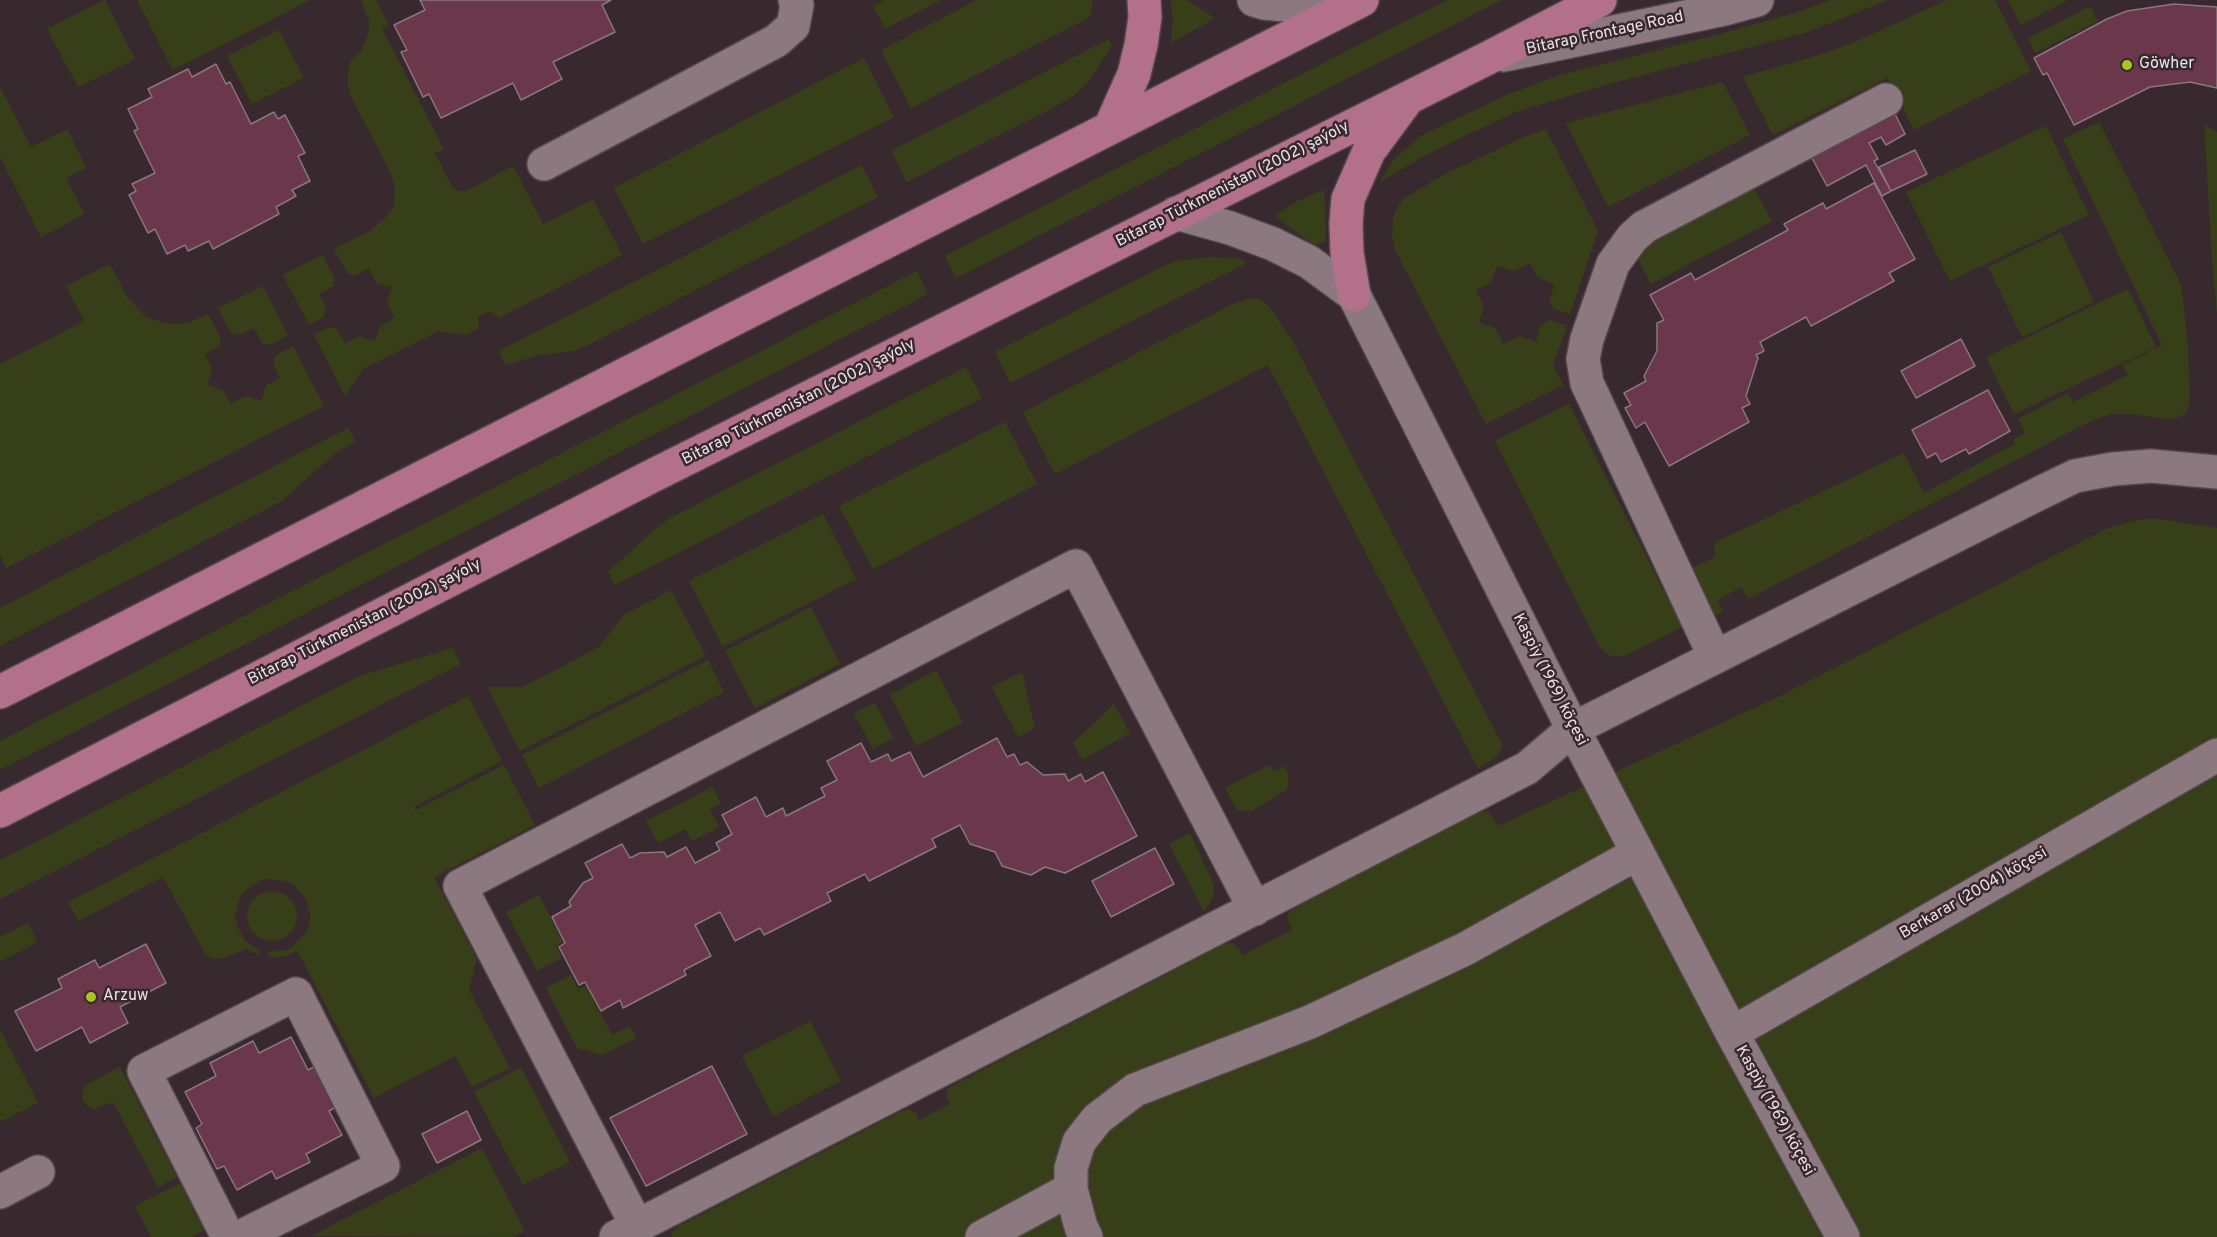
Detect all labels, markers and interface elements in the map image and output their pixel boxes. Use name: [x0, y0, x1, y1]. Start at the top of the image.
street label: Bitarap Frontage Road: [1525, 8, 1685, 60]
place label: Göwher: [2139, 55, 2194, 75]
marker: Göwher: [2120, 58, 2134, 72]
street label: Bitarap Türkmenistan (2002) şaýoly: [1113, 118, 1353, 252]
street label: Bitarap Türkmenistan (2002) şaýoly: [679, 336, 919, 470]
street label: Bitarap Türkmenistan (2002) şaýoly: [245, 556, 485, 690]
street label: Kaspiy (1969) köçesi: [1507, 611, 1591, 749]
street label: Berkarar (2004) köçesi: [1897, 844, 2051, 944]
place label: Arzuw: [103, 987, 148, 1007]
marker: Arzuw: [84, 990, 98, 1004]
street label: Kaspiy (1969) köçesi: [1730, 1043, 1818, 1179]

